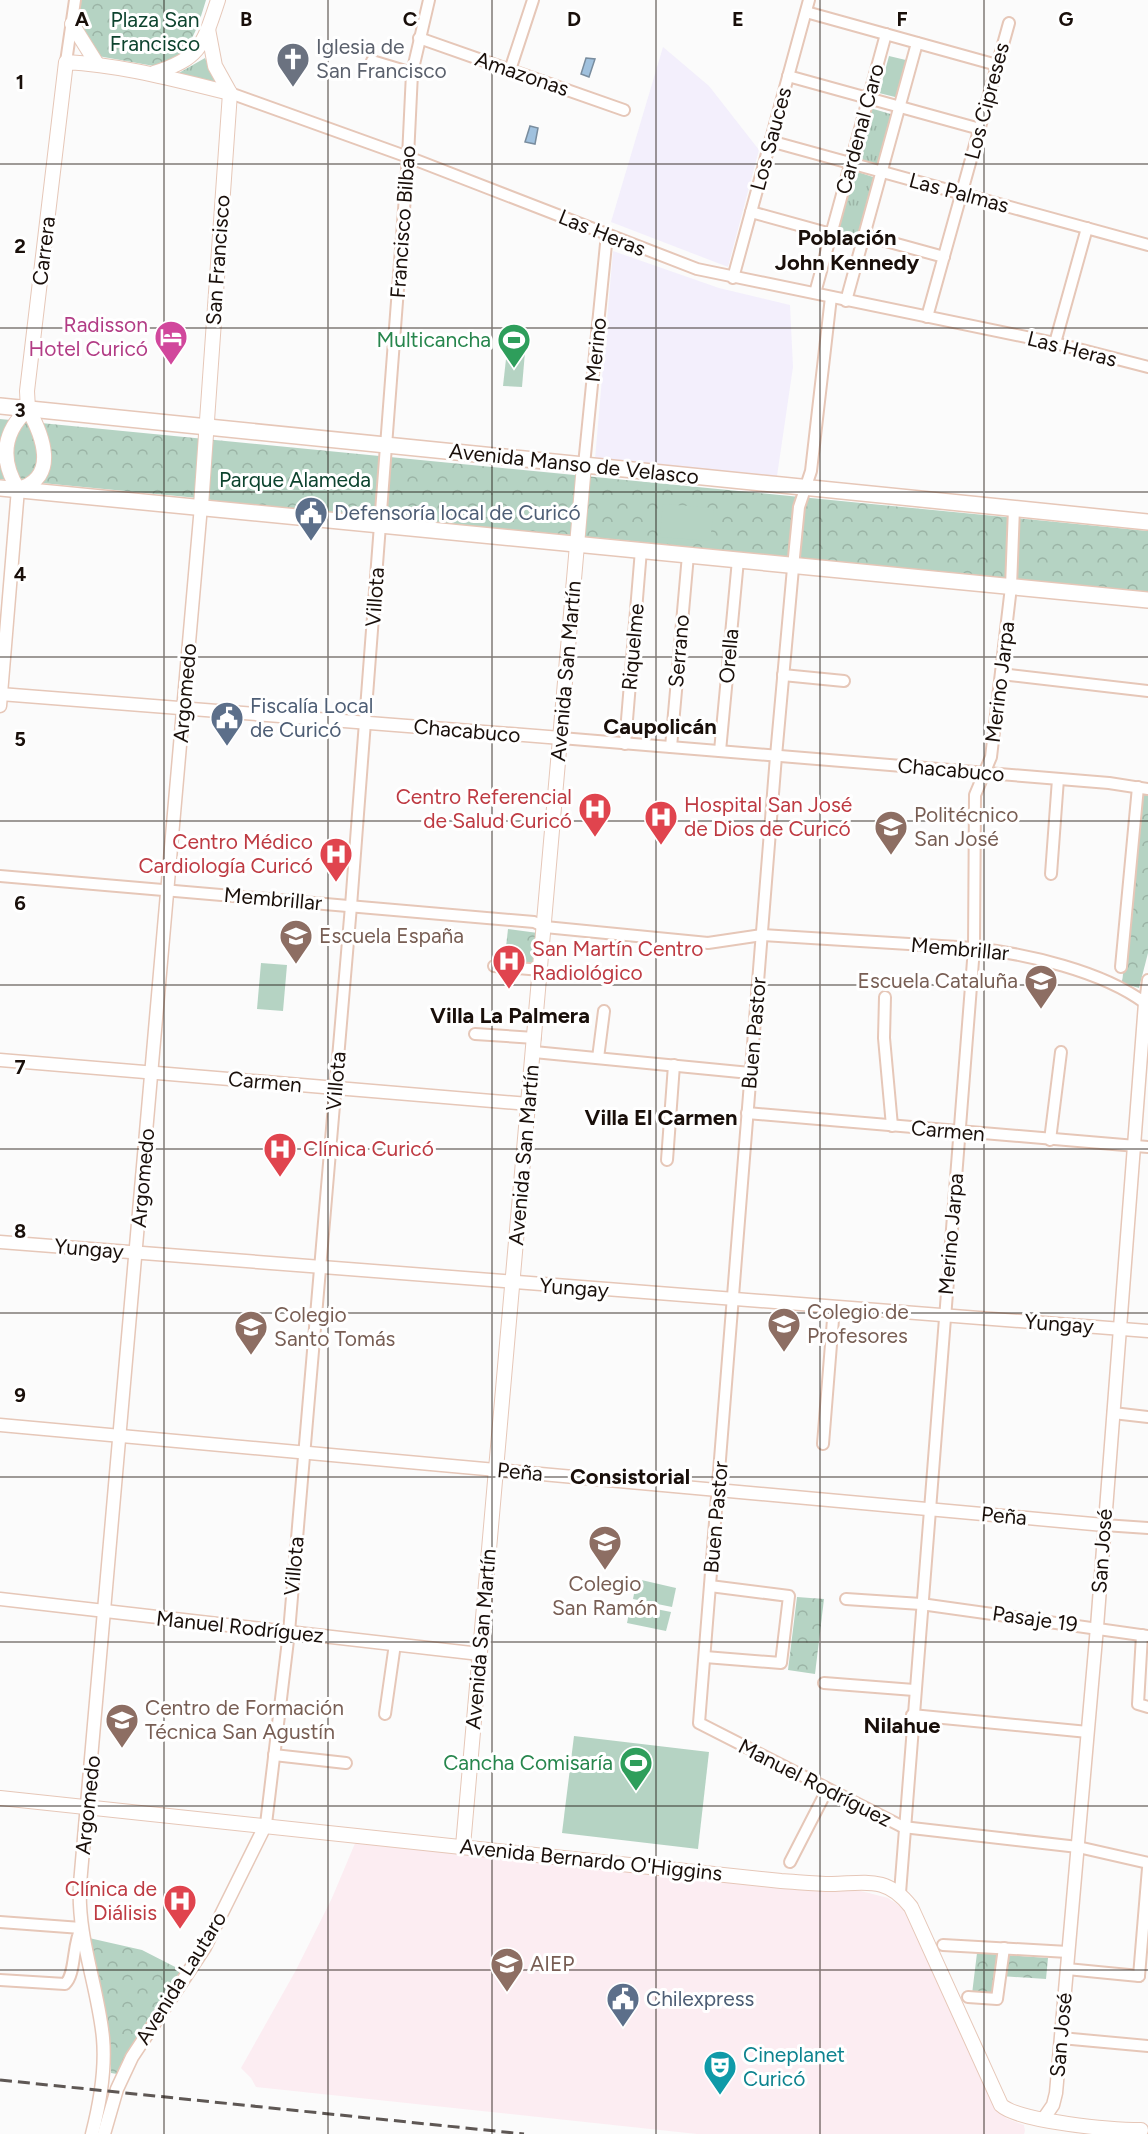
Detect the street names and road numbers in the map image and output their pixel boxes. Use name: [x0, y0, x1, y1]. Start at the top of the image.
street label: Los Cipreses: [959, 40, 1014, 162]
street label: Amazonas: [472, 46, 572, 101]
street label: Cardenal Caro: [830, 61, 889, 197]
street label: Los Sauces: [745, 84, 796, 193]
street label: Francisco Bilbao: [385, 145, 420, 299]
street label: Las Palmas: [907, 167, 1012, 218]
street label: San Francisco: [200, 194, 235, 326]
street label: Las Heras: [555, 204, 649, 261]
street label: Carrera: [27, 215, 60, 287]
street label: Merino: [580, 316, 611, 384]
street label: Las Heras: [1025, 325, 1120, 372]
street label: Avenida Manso de Velasco: [448, 438, 700, 489]
street label: Villota: [360, 566, 389, 627]
street label: Avenida San Martín: [545, 579, 586, 762]
street label: Riquelme: [616, 602, 649, 692]
street label: Serrano: [663, 613, 694, 688]
street label: Merino Jarpa: [980, 620, 1019, 744]
street label: Orella: [714, 628, 743, 684]
street label: Argomedo: [168, 642, 201, 744]
street label: Chacabuco: [413, 713, 522, 748]
street label: Chacabuco: [897, 752, 1006, 787]
street label: Membrillar: [223, 882, 323, 915]
street label: Membrillar: [910, 932, 1010, 965]
street label: Buen Pastor: [736, 976, 771, 1090]
street label: Villota: [320, 1050, 351, 1112]
street label: Avenida San Martín: [503, 1063, 544, 1246]
street label: Carmen: [227, 1066, 303, 1097]
street label: Carmen: [910, 1115, 986, 1146]
street label: Argomedo: [126, 1127, 159, 1229]
street label: Merino Jarpa: [933, 1172, 968, 1296]
street label: Yungay: [53, 1233, 125, 1264]
street label: Yungay: [539, 1273, 610, 1302]
street label: Yungay: [1024, 1309, 1095, 1338]
street label: Peña: [496, 1457, 544, 1486]
street label: Buen Pastor: [698, 1460, 733, 1574]
street label: Peña: [980, 1501, 1028, 1530]
street label: San José: [1086, 1508, 1117, 1594]
street label: Villota: [278, 1535, 309, 1597]
street label: Avenida San Martín: [460, 1547, 501, 1730]
street label: Pasaje 19: [991, 1600, 1079, 1637]
street label: Manuel Rodríguez: [155, 1605, 325, 1648]
street label: Manuel Rodríguez: [734, 1733, 896, 1832]
street label: Argomedo: [70, 1754, 105, 1856]
street label: Avenida Bernardo O'Higgins: [459, 1833, 723, 1886]
street label: Avenida Lautaro: [130, 1907, 231, 2049]
street label: San José: [1044, 1992, 1077, 2078]

